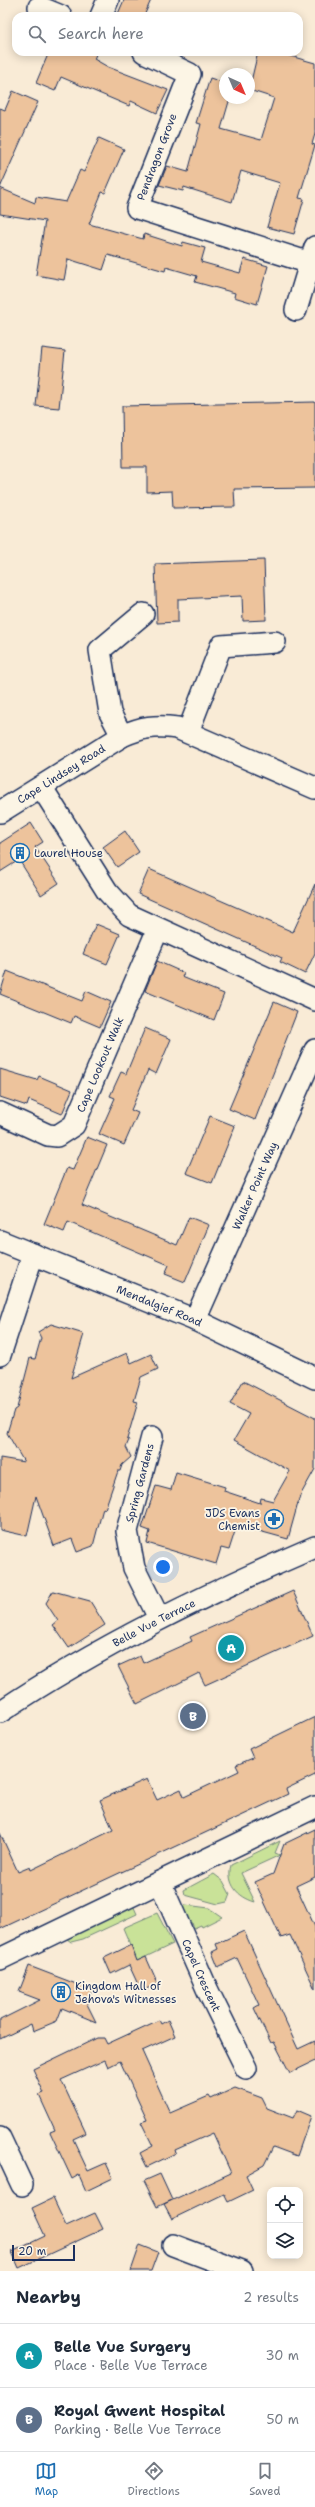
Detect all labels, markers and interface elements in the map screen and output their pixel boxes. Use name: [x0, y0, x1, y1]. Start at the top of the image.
search box: [12, 12, 303, 56]
icon: search: [26, 23, 48, 45]
text: Search here: [58, 24, 144, 44]
north arrow: [219, 68, 255, 104]
street label: Pendragon Grove: [134, 111, 180, 203]
street label: Cape Lindsey Road: [14, 741, 108, 807]
building icon: Laurel House: [9, 842, 31, 864]
place label: Laurel House: [34, 846, 103, 861]
street label: Cape Lookout Walk: [73, 1014, 127, 1115]
street label: Walker Point Way: [229, 1139, 281, 1232]
street label: Mendalgief Road: [114, 1281, 205, 1330]
street label: Spring Gardens: [122, 1442, 158, 1524]
place label: JDS Evans Chemist: [205, 1506, 260, 1534]
pharmacy icon: JDS Evans Chemist: [263, 1508, 285, 1530]
your location: [153, 1557, 173, 1577]
street label: Belle Vue Terrace: [110, 1595, 198, 1650]
pin: A: [218, 1633, 244, 1663]
pin: B: [180, 1701, 206, 1731]
street label: Capel Crescent: [179, 1937, 225, 2014]
place label: Kingdom Hall of Jehova's Witnesses: [75, 1979, 177, 2007]
building icon: Kingdom Hall of Jehova's Witnesses: [50, 1981, 72, 2003]
map controls: [267, 2187, 303, 2259]
button: locate: [267, 2187, 303, 2223]
button: layers: [267, 2223, 303, 2259]
scale bar: [12, 2243, 75, 2262]
text: 20 m: [18, 2244, 46, 2259]
text: Nearby: [16, 2286, 81, 2308]
text: 2 results: [243, 2289, 299, 2306]
text: Belle Vue Surgery: [54, 2337, 191, 2357]
text: A: [24, 2347, 34, 2364]
text: 30 m: [265, 2347, 299, 2364]
text: Place · Belle Vue Terrace: [54, 2357, 208, 2374]
text: Royal Gwent Hospital: [54, 2401, 225, 2421]
text: B: [25, 2411, 33, 2428]
text: 50 m: [266, 2411, 299, 2428]
text: Parking · Belle Vue Terrace: [54, 2421, 221, 2438]
tab: Map: [35, 2460, 58, 2499]
tab: Directions: [127, 2460, 180, 2499]
tab: Saved: [249, 2460, 280, 2499]

